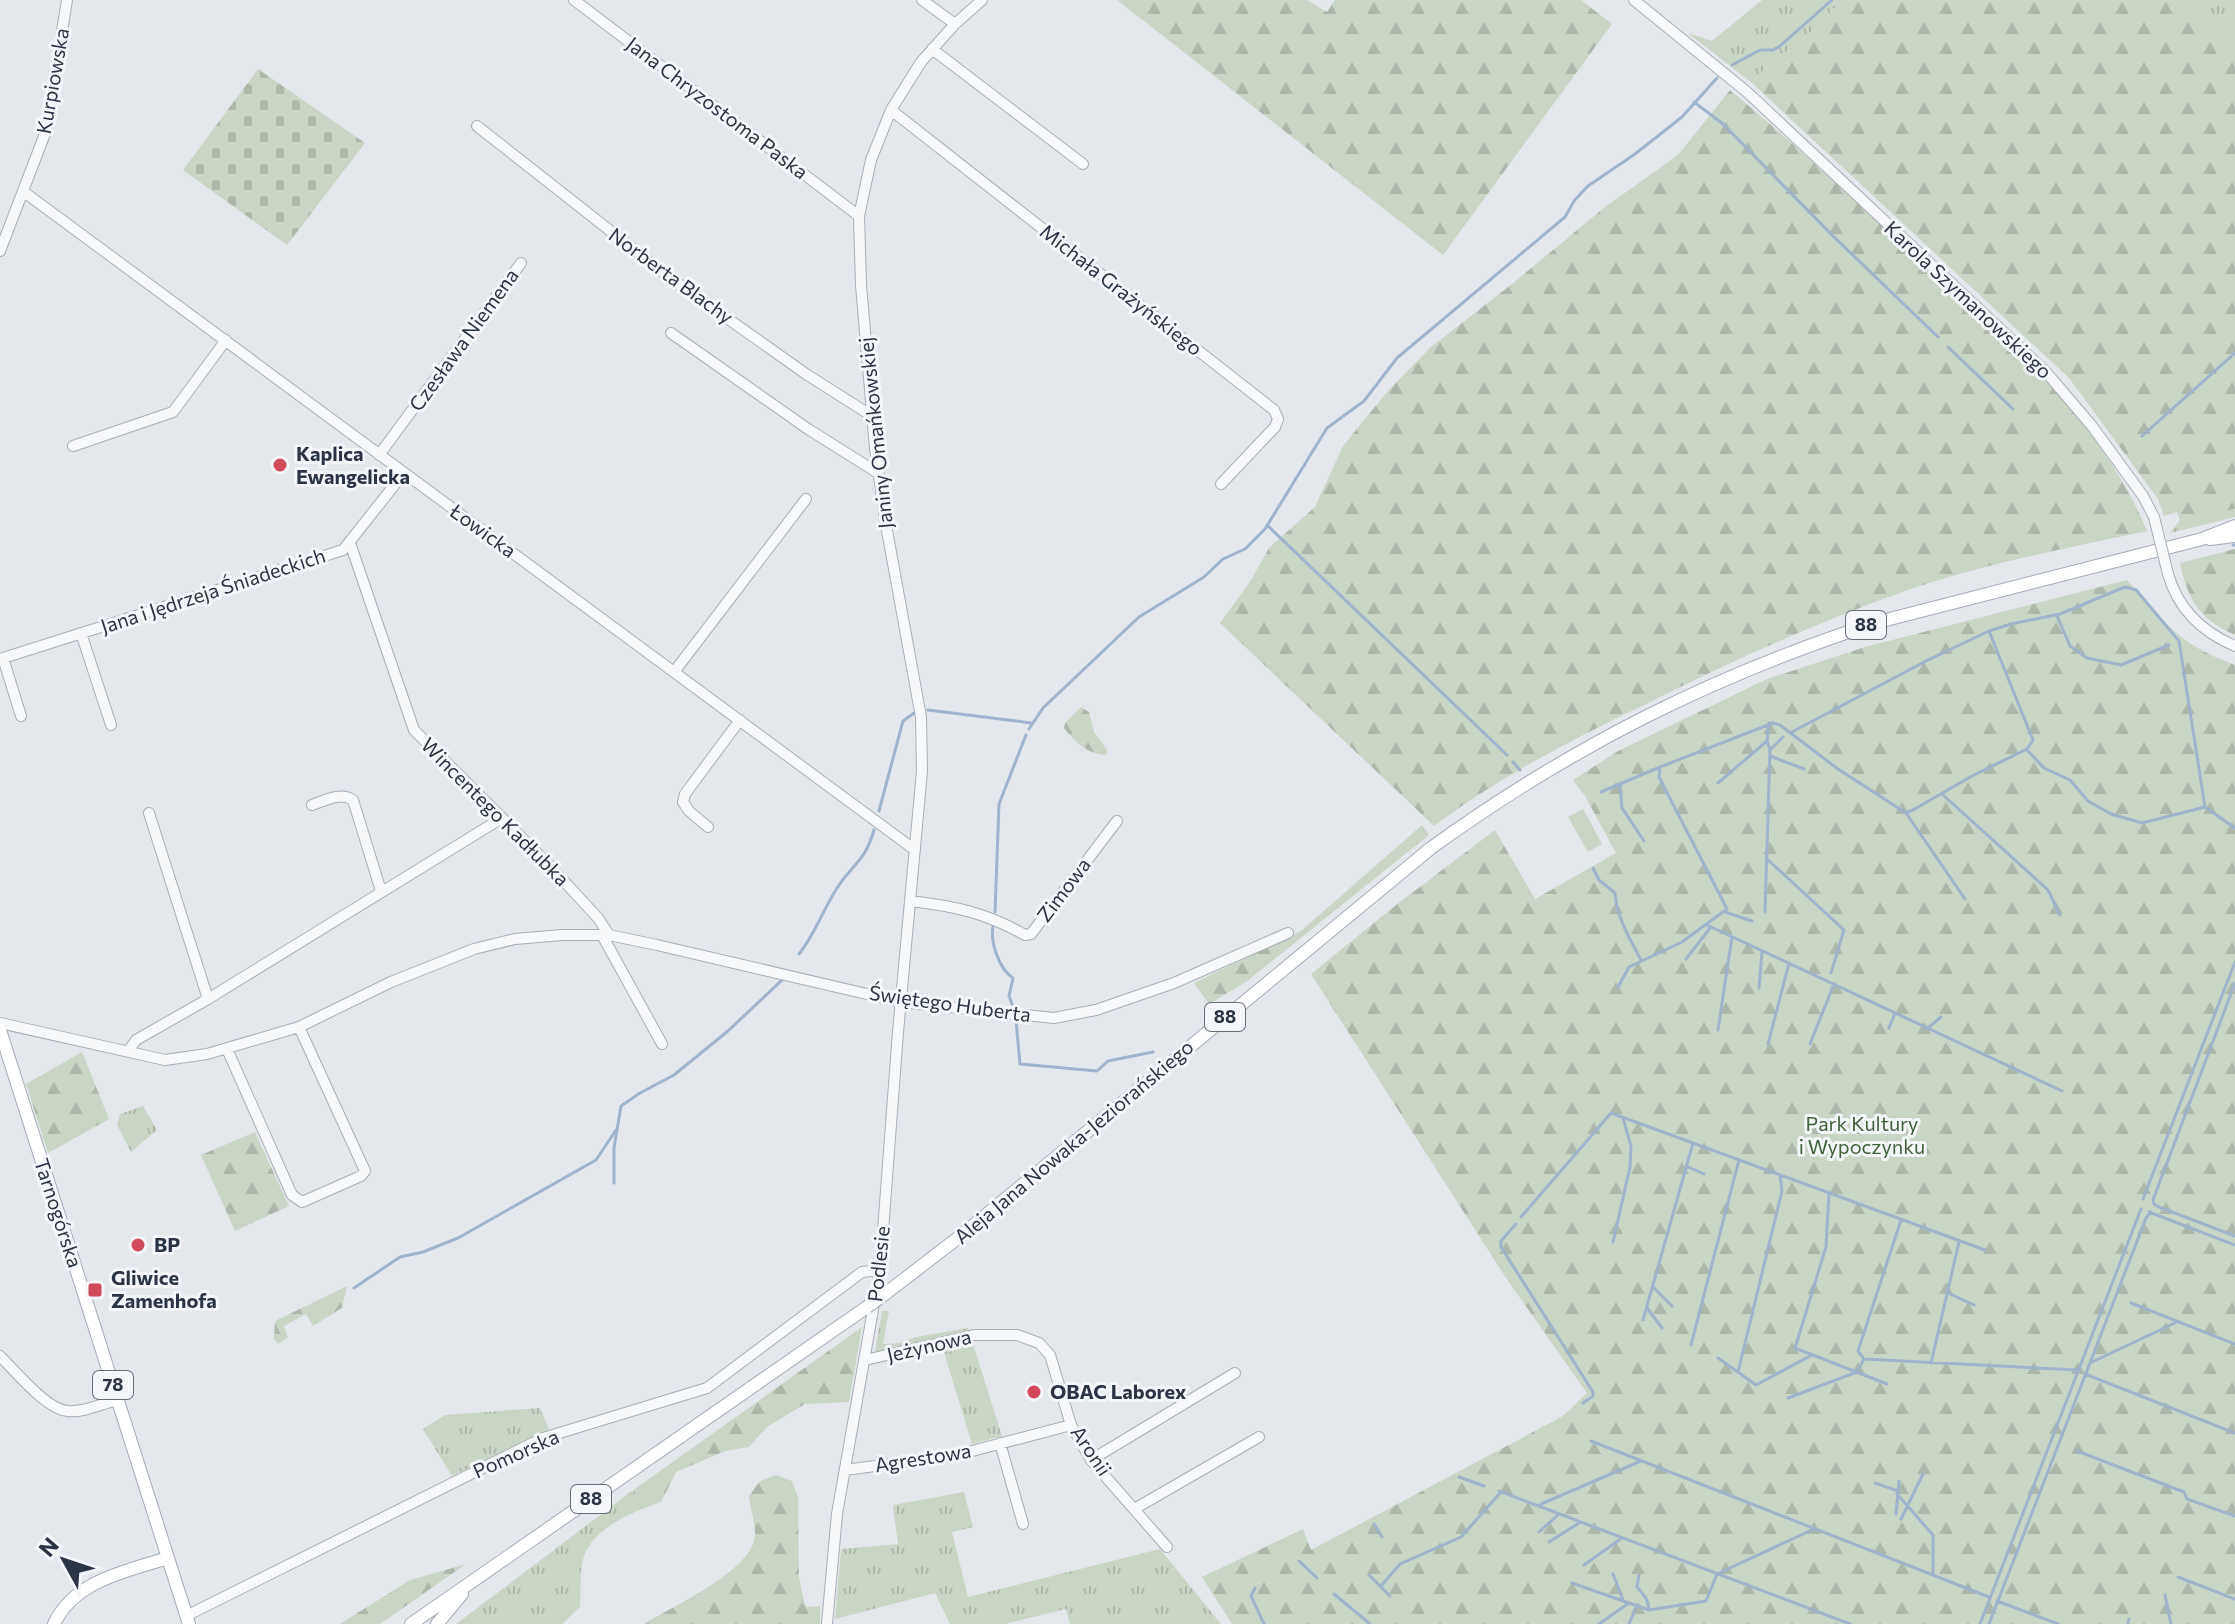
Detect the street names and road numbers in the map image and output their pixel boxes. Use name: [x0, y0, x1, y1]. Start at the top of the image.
street label: Kurpiowska: [31, 26, 73, 136]
street label: Jana Chryzostoma Paska: [622, 31, 813, 183]
street label: Karola Szymanowskiego: [1880, 215, 2057, 383]
street label: Michała Grażyńskiego: [1036, 218, 1208, 360]
street label: Norberta Blachy: [605, 222, 738, 328]
street label: Czesława Niemena: [403, 263, 523, 415]
street label: Janiny Omańkowskiej: [853, 336, 897, 530]
street label: Łowicka: [445, 498, 521, 562]
street label: Jana i Jędrzeja Śniadeckich: [97, 542, 328, 638]
road number: 88: [1846, 611, 1886, 639]
street label: Wincentego Kadłubka: [417, 732, 575, 890]
street label: Zimowa: [1031, 853, 1095, 926]
street label: Świętego Huberta: [868, 980, 1033, 1026]
road number: 88: [1205, 1003, 1245, 1031]
street label: Aleja Jana Nowaka-Jeziorańskiego: [949, 1034, 1198, 1248]
street label: Tarnogórska: [30, 1155, 88, 1270]
street label: Podlesie: [862, 1225, 894, 1303]
street label: Jeżynowa: [884, 1324, 973, 1366]
road number: 78: [93, 1371, 133, 1399]
street label: Aronii: [1066, 1421, 1117, 1480]
street label: Pomorska: [469, 1423, 562, 1483]
street label: Agrestowa: [873, 1438, 973, 1476]
road number: 88: [571, 1485, 611, 1513]

